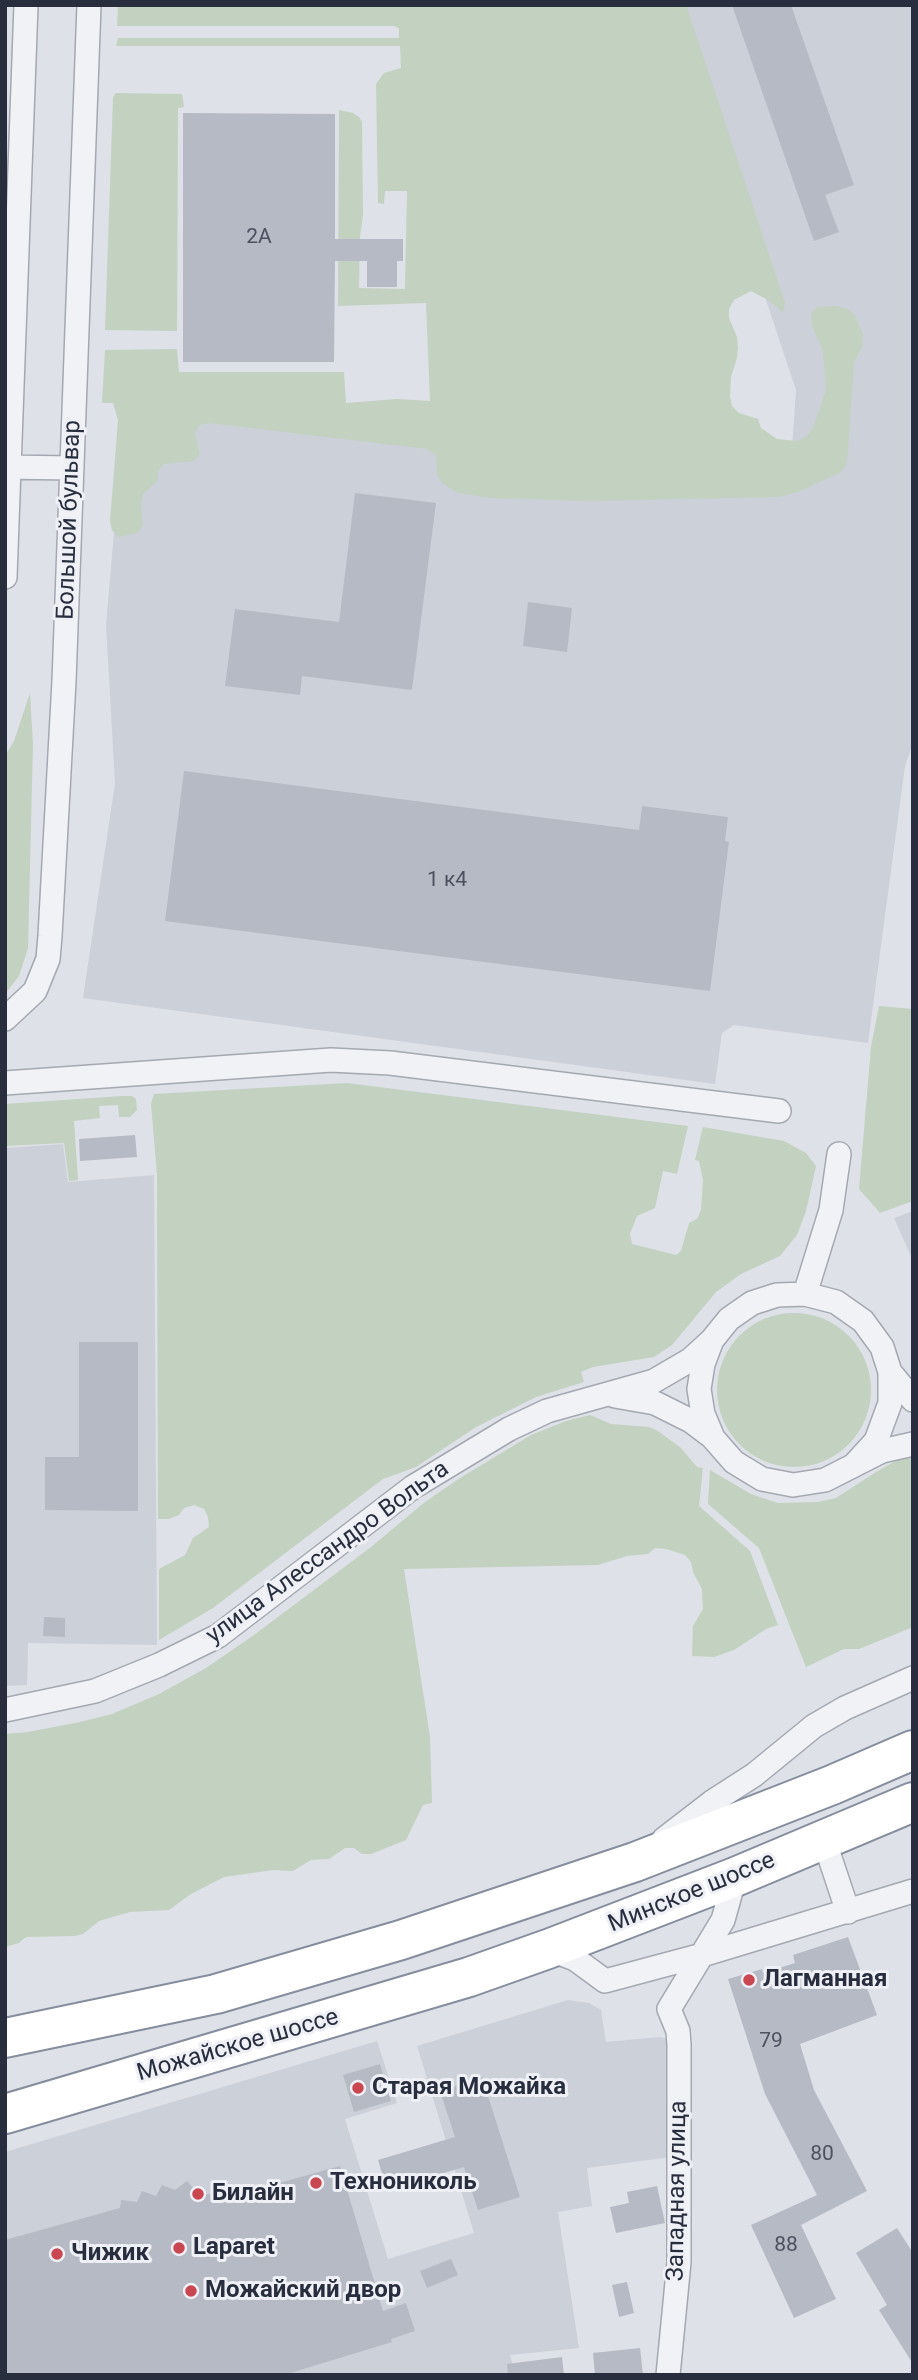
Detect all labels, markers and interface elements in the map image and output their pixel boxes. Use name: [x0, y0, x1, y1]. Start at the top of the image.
house number: 2А: [246, 225, 272, 251]
street label: Большой бульвар: [52, 420, 88, 620]
house number: 1 к4: [427, 868, 467, 894]
street label: улица Алессандро Вольта: [201, 1455, 455, 1651]
street label: Минское шоссе: [604, 1846, 780, 1940]
place label: Лагманная: [763, 1966, 887, 1994]
marker: Лагманная: [741, 1972, 757, 1988]
street label: Можайское шоссе: [134, 2003, 342, 2089]
house number: 79: [759, 2029, 783, 2055]
place label: Старая Можайка: [372, 2074, 566, 2102]
marker: Старая Можайка: [350, 2080, 366, 2096]
street label: Западная улица: [662, 2100, 694, 2282]
house number: 80: [810, 2142, 834, 2168]
place label: Технониколь: [330, 2169, 477, 2197]
marker: Технониколь: [308, 2175, 324, 2191]
place label: Билайн: [212, 2180, 294, 2208]
marker: Билайн: [190, 2186, 206, 2202]
house number: 88: [774, 2233, 798, 2259]
place label: Laparet: [193, 2234, 275, 2262]
place label: Чижик: [71, 2240, 149, 2268]
marker: Laparet: [171, 2240, 187, 2256]
marker: Чижик: [49, 2246, 65, 2262]
place label: Можайский двор: [205, 2277, 401, 2305]
marker: Можайский двор: [183, 2283, 199, 2299]

